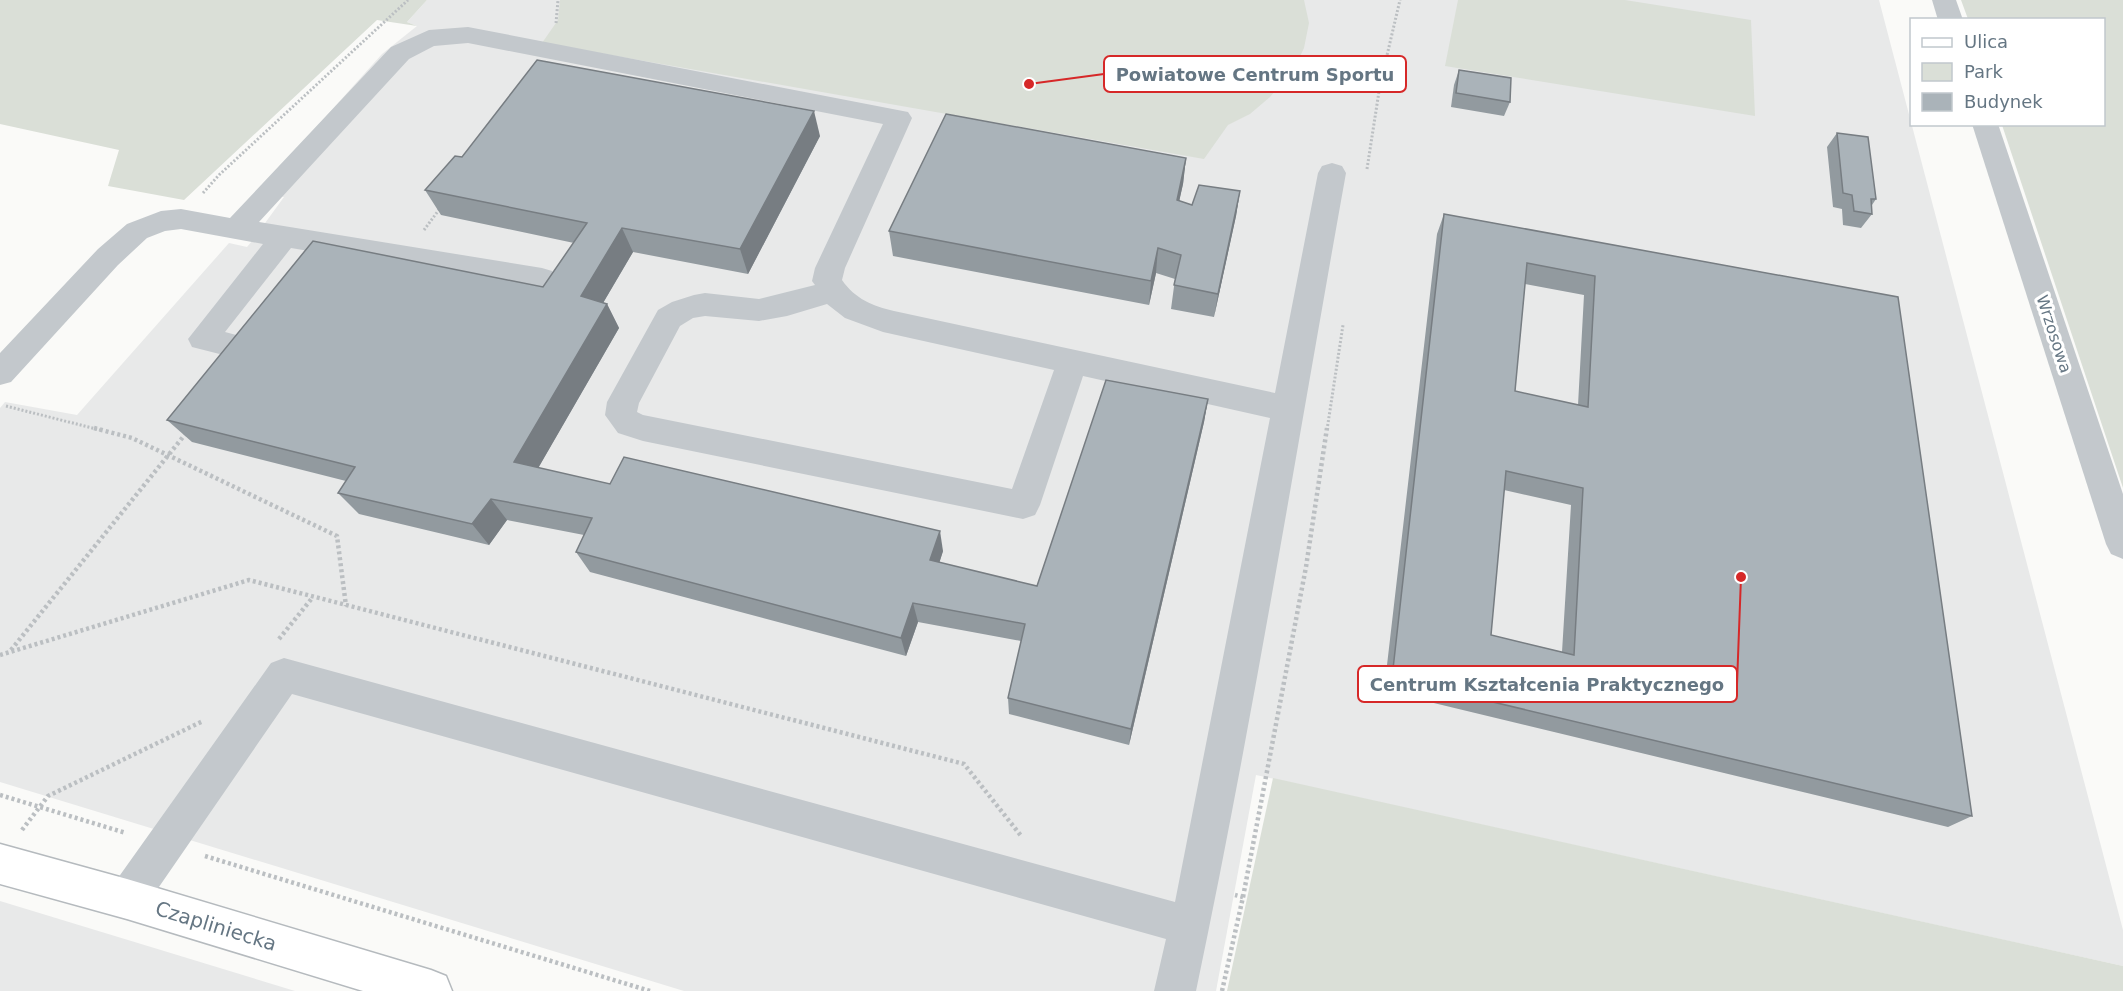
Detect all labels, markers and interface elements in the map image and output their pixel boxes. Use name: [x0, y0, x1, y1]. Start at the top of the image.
legend: [1910, 18, 2105, 126]
text: Ulica: [1964, 31, 2008, 52]
callout: Powiatowe Centrum Sportu: [1104, 56, 1406, 92]
text: Park: [1964, 61, 2003, 82]
text: Powiatowe Centrum Sportu: [1116, 64, 1394, 85]
text: Budynek: [1964, 91, 2043, 112]
street label: Wrzosowa: [2032, 293, 2076, 375]
callout: Centrum Kształcenia Praktycznego: [1358, 666, 1737, 702]
text: Centrum Kształcenia Praktycznego: [1370, 674, 1724, 695]
street label: Czapliniecka: [152, 896, 280, 956]

